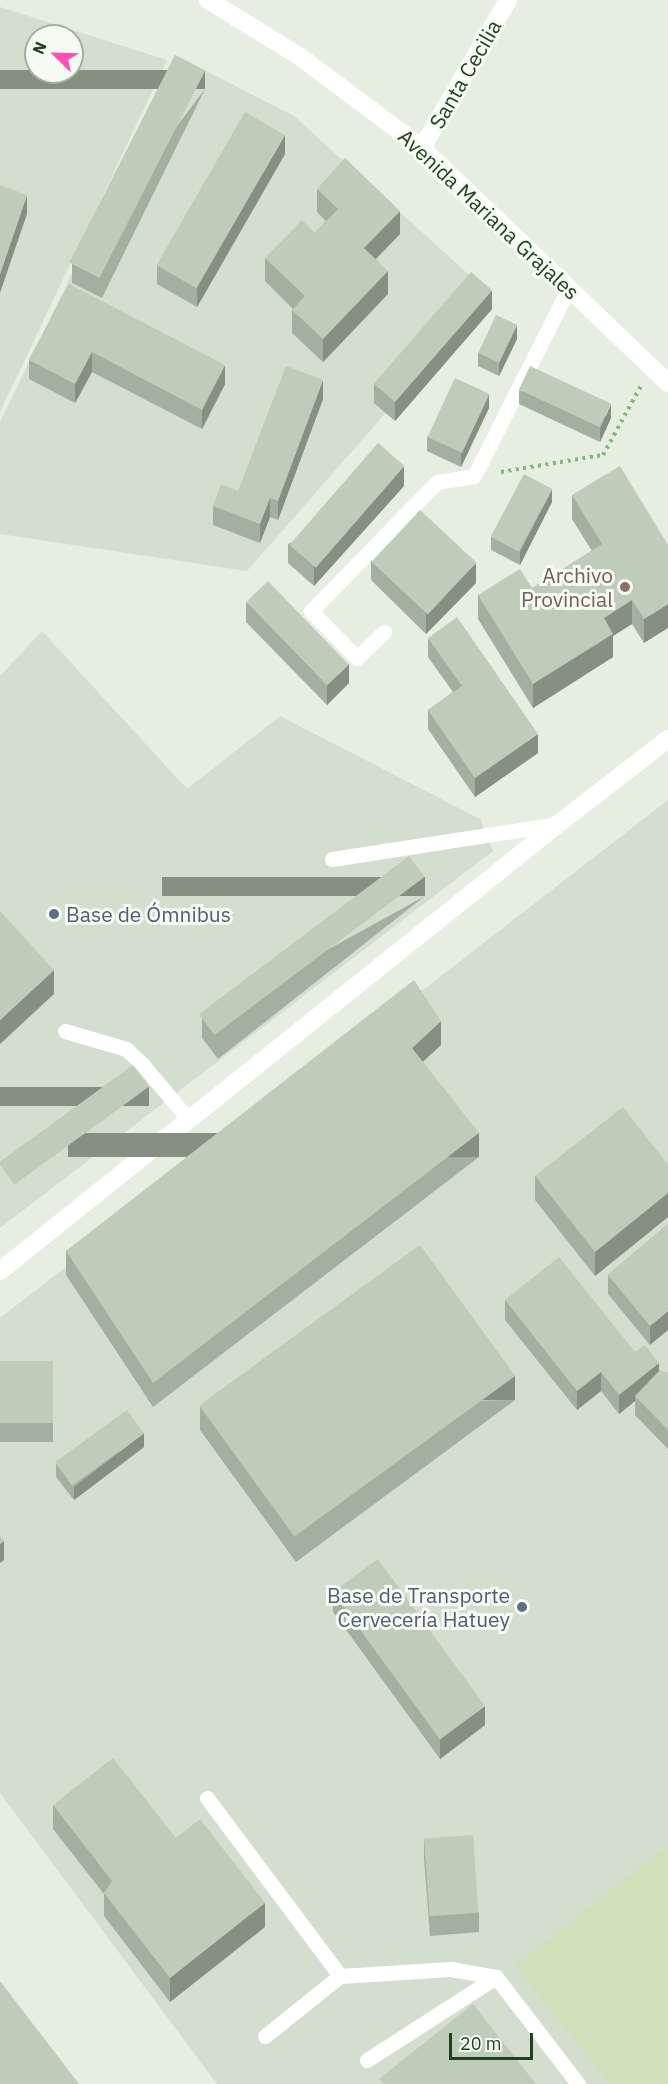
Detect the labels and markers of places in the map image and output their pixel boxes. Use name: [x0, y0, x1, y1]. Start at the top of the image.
place label: Archivo Provincial: [521, 562, 613, 612]
marker: Archivo Provincial: [618, 580, 632, 594]
place label: Base de Ómnibus: [66, 901, 231, 927]
marker: Base de Ómnibus: [47, 907, 61, 921]
place label: Base de Transporte Cervecería Hatuey: [327, 1582, 510, 1632]
marker: Base de Transporte Cervecería Hatuey: [515, 1600, 529, 1614]

